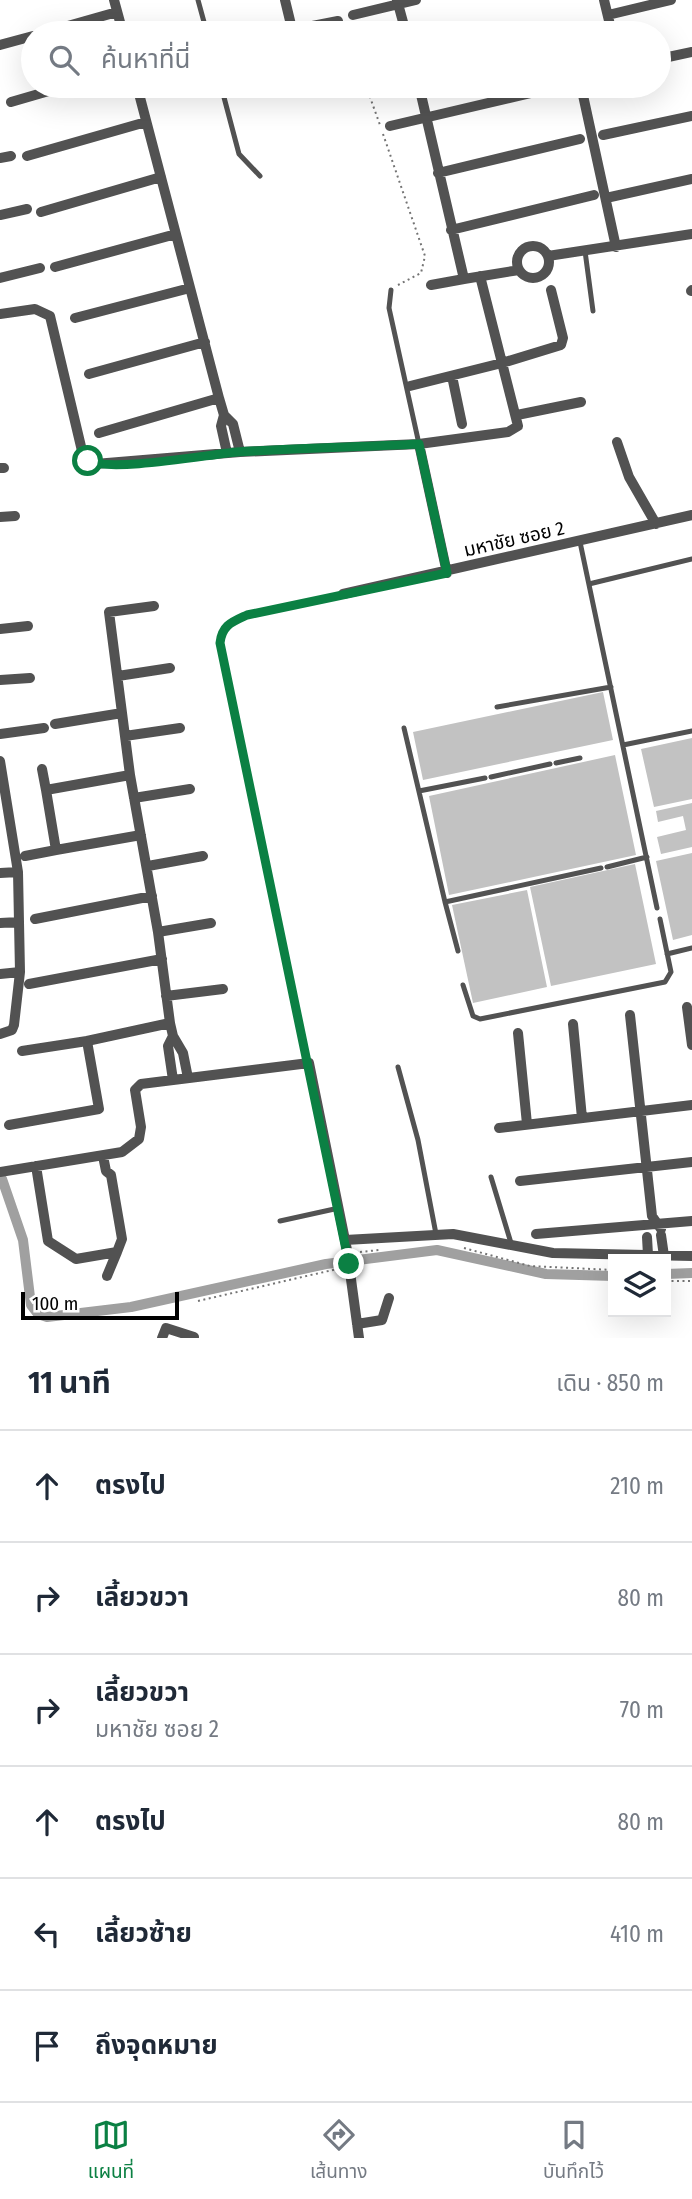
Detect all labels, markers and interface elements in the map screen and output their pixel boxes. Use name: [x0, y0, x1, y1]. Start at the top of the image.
search box: [21, 21, 671, 98]
icon: search: [45, 41, 83, 79]
text: ค้นหาที่นี่: [101, 44, 191, 75]
route start: [72, 445, 103, 476]
street label: มหาชัย ซอย 2: [462, 516, 566, 562]
route end: [333, 1248, 364, 1279]
map controls: [608, 1254, 671, 1317]
button: layers: [608, 1254, 671, 1317]
scale bar: [21, 1289, 178, 1321]
text: 100 m: [32, 1292, 78, 1315]
text: 11 นาที: [28, 1365, 111, 1401]
text: เดิน · 850 m: [556, 1369, 664, 1397]
icon: ahead: [28, 1467, 66, 1505]
text: ตรงไป: [95, 1470, 166, 1501]
text: 210 m: [610, 1472, 664, 1500]
icon: right: [28, 1579, 66, 1617]
text: เลี้ยวขวา: [95, 1582, 189, 1613]
text: 80 m: [617, 1584, 664, 1612]
text: เลี้ยวขวา: [95, 1677, 189, 1708]
icon: right: [28, 1691, 66, 1729]
text: 70 m: [620, 1696, 664, 1724]
text: มหาชัย ซอย 2: [95, 1715, 219, 1743]
icon: ahead: [28, 1803, 66, 1841]
text: ตรงไป: [95, 1806, 166, 1837]
text: 80 m: [617, 1808, 664, 1836]
icon: left: [28, 1915, 66, 1953]
text: เลี้ยวซ้าย: [95, 1918, 192, 1949]
text: 410 m: [610, 1920, 664, 1948]
icon: arrive: [28, 2027, 66, 2065]
text: ถึงจุดหมาย: [95, 2030, 218, 2061]
tab: แผนที่: [88, 2116, 134, 2187]
tab: เส้นทาง: [310, 2116, 367, 2187]
tab: บันทึกไว้: [543, 2116, 604, 2187]

